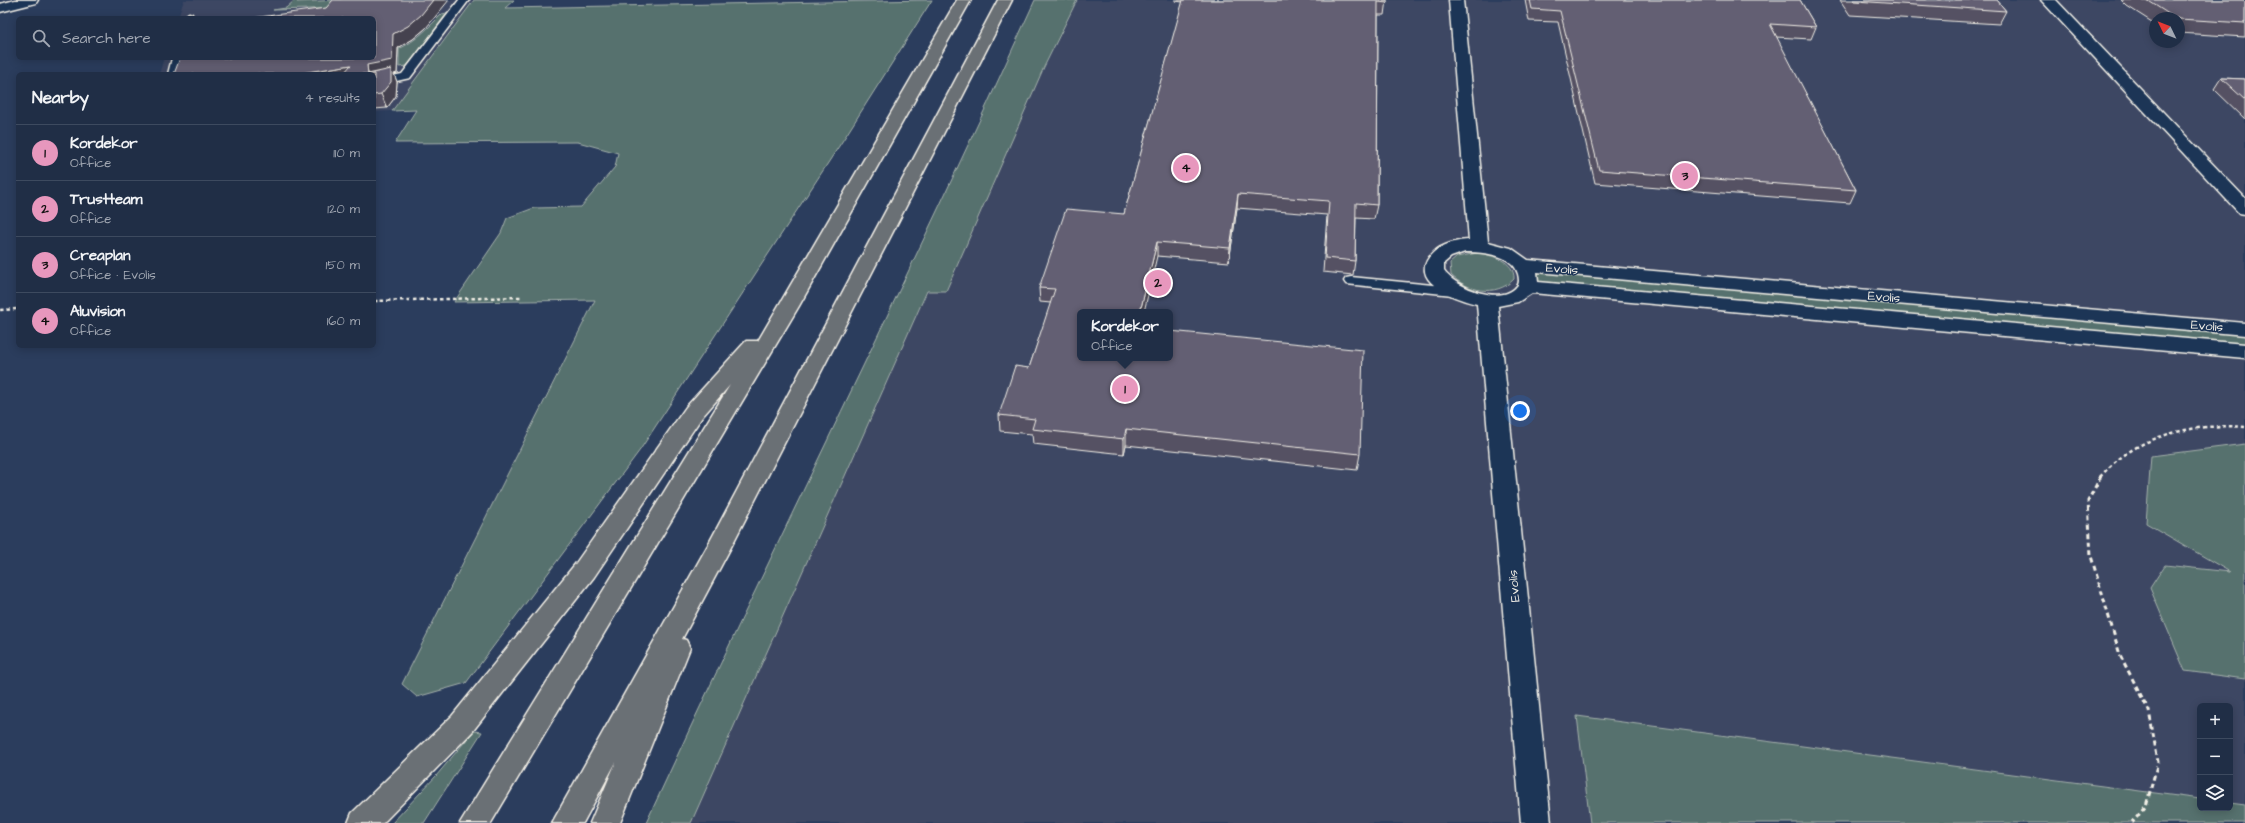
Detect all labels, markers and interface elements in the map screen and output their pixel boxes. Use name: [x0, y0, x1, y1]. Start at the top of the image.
north arrow: [2149, 12, 2185, 48]
search box: [16, 16, 376, 60]
icon: search: [30, 27, 52, 49]
text: Search here: [62, 28, 151, 49]
text: Nearby: [32, 86, 89, 110]
text: 4 results: [305, 89, 360, 107]
text: Kordekor: [70, 133, 138, 154]
text: 1: [44, 144, 46, 162]
text: 110 m: [333, 144, 360, 162]
pin: 4: [1173, 153, 1199, 183]
text: Office: [70, 154, 111, 172]
pin: 3: [1672, 161, 1698, 191]
text: Trustteam: [70, 189, 142, 210]
text: 2: [41, 200, 49, 218]
text: 120 m: [327, 200, 360, 218]
text: Office: [70, 210, 111, 228]
text: Creaplan: [70, 245, 130, 266]
text: 3: [42, 256, 48, 274]
text: 150 m: [326, 256, 360, 274]
street label: Evolis: [1545, 259, 1579, 279]
text: Office · Evolis: [70, 266, 156, 284]
pin: 2: [1145, 268, 1171, 298]
street label: Evolis: [1867, 287, 1901, 307]
text: Aluvision: [70, 301, 125, 322]
popup: [1077, 309, 1173, 361]
text: 4: [41, 312, 49, 330]
text: 160 m: [327, 312, 360, 330]
text: Kordekor: [1091, 316, 1159, 337]
street label: Evolis: [2190, 316, 2224, 336]
text: Office: [70, 322, 111, 340]
text: Office: [1091, 337, 1133, 355]
pin: 1: [1112, 374, 1138, 404]
your location: [1510, 401, 1530, 421]
street label: Evolis: [1504, 569, 1524, 603]
map controls: [2197, 703, 2233, 811]
button: +: [2197, 703, 2233, 739]
button: −: [2197, 739, 2233, 775]
button: layers: [2197, 775, 2233, 811]

